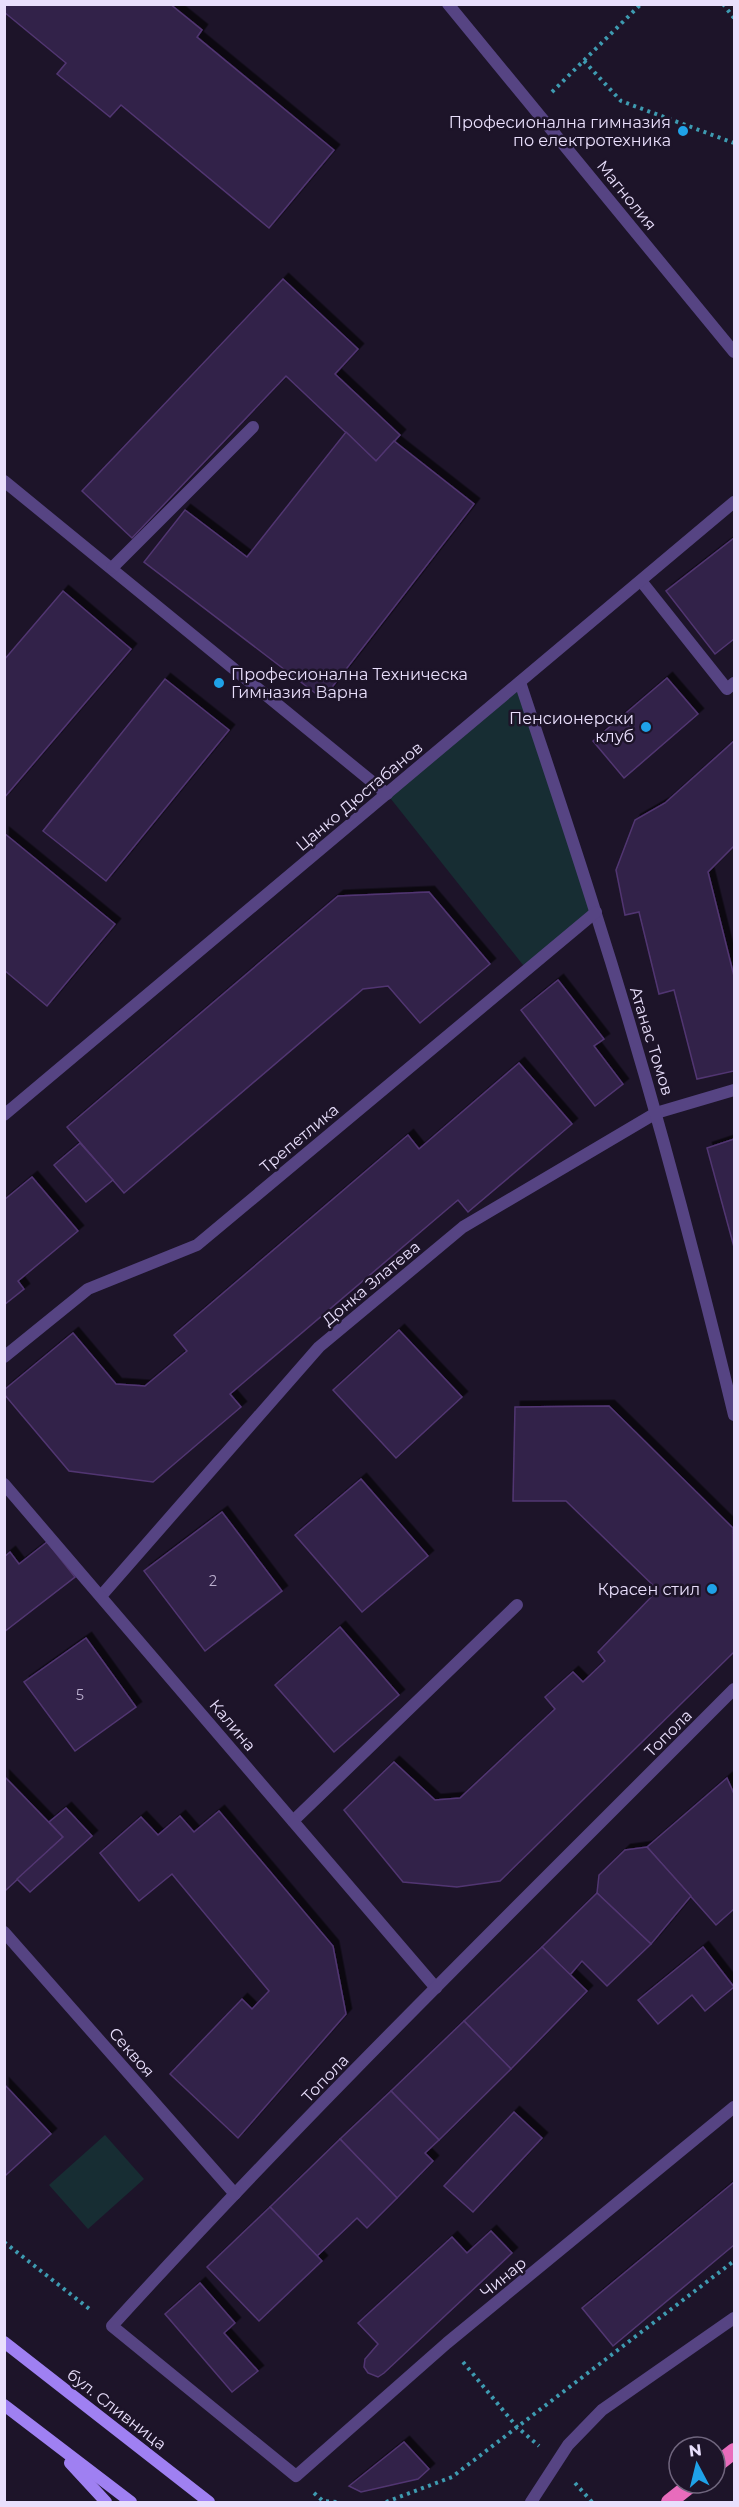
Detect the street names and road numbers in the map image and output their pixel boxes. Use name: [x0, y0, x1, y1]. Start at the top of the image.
street label: Магнолия: [593, 157, 660, 234]
street label: Цанко Дюстабанов: [292, 738, 427, 855]
street label: Атанас Томов: [626, 984, 677, 1098]
street label: Трепетлика: [256, 1100, 343, 1177]
street label: Донка Златева: [319, 1237, 424, 1330]
street label: Калина: [206, 1696, 260, 1755]
street label: Топола: [641, 1706, 696, 1761]
street label: Секвоя: [105, 2024, 158, 2081]
street label: Топола: [298, 2051, 353, 2106]
street label: Чинар: [477, 2253, 530, 2302]
street label: бул. Сливница: [63, 2365, 170, 2454]

